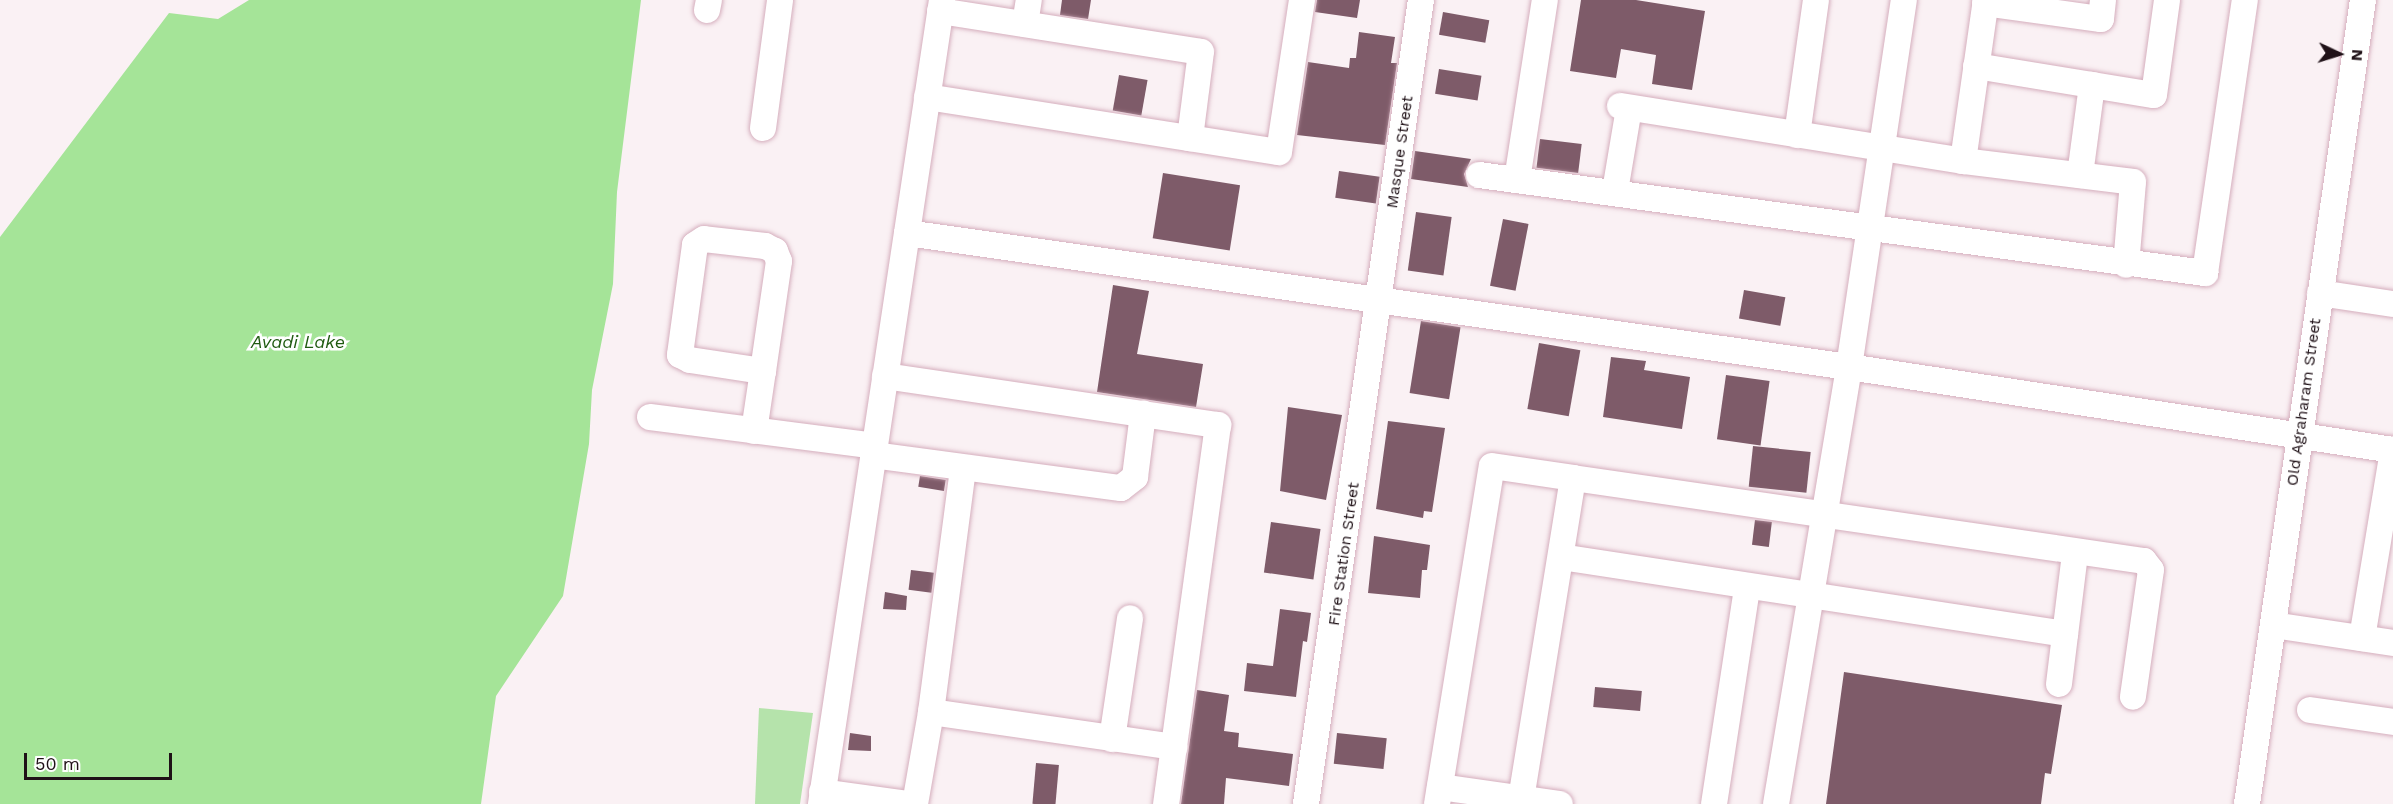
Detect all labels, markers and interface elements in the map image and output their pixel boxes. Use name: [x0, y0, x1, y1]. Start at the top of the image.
north arrow: [2309, 24, 2369, 84]
text: N: [2348, 49, 2367, 62]
street label: Masque Street: [1383, 94, 1417, 210]
street label: Old Agraharam Street: [2283, 317, 2325, 487]
water label: Avadi Lake: [251, 331, 345, 353]
street label: Fire Station Street: [1324, 481, 1364, 627]
scale bar: [27, 741, 176, 779]
text: 50 m: [35, 753, 80, 774]

